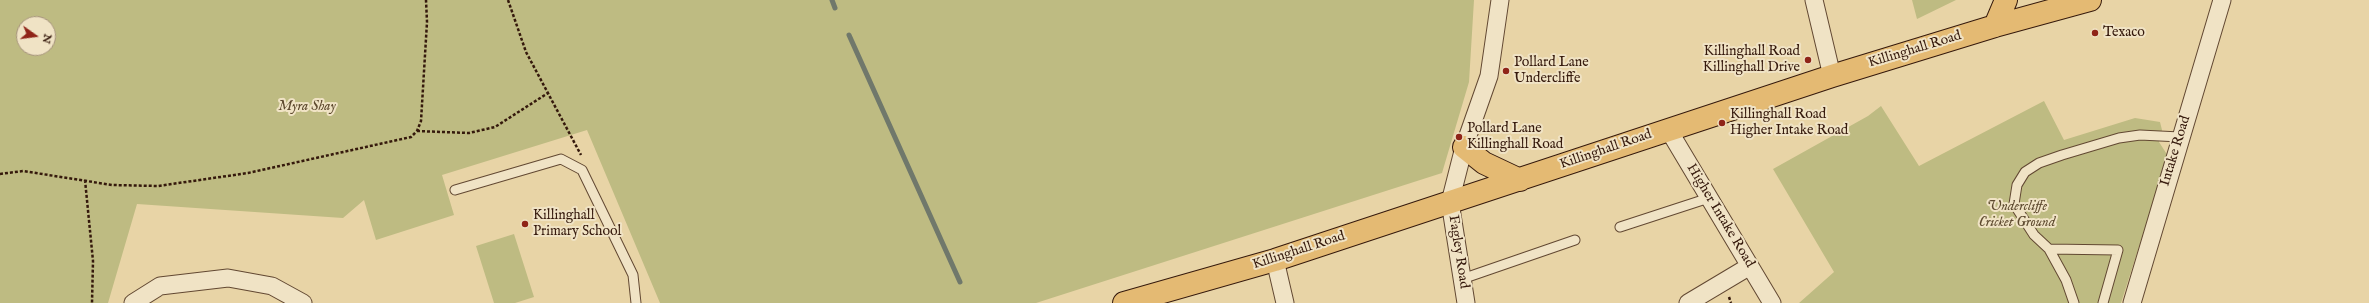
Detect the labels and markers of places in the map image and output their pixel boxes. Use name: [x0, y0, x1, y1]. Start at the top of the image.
place label: Texaco: [2103, 25, 2145, 41]
marker: Texaco: [2090, 28, 2100, 38]
place label: Killinghall Road Killinghall Drive: [1703, 44, 1800, 76]
place label: Pollard Lane Undercliffe: [1514, 55, 1589, 88]
marker: Killinghall Road Killinghall Drive: [1803, 55, 1813, 65]
marker: Pollard Lane Undercliffe: [1501, 66, 1511, 76]
place label: Killinghall Road Higher Intake Road: [1730, 107, 1848, 140]
marker: Killinghall Road Higher Intake Road: [1717, 118, 1727, 128]
place label: Pollard Lane Killinghall Road: [1467, 121, 1563, 154]
marker: Pollard Lane Killinghall Road: [1454, 132, 1464, 142]
place label: Killinghall Primary School: [533, 208, 621, 240]
marker: Killinghall Primary School: [520, 219, 530, 229]

